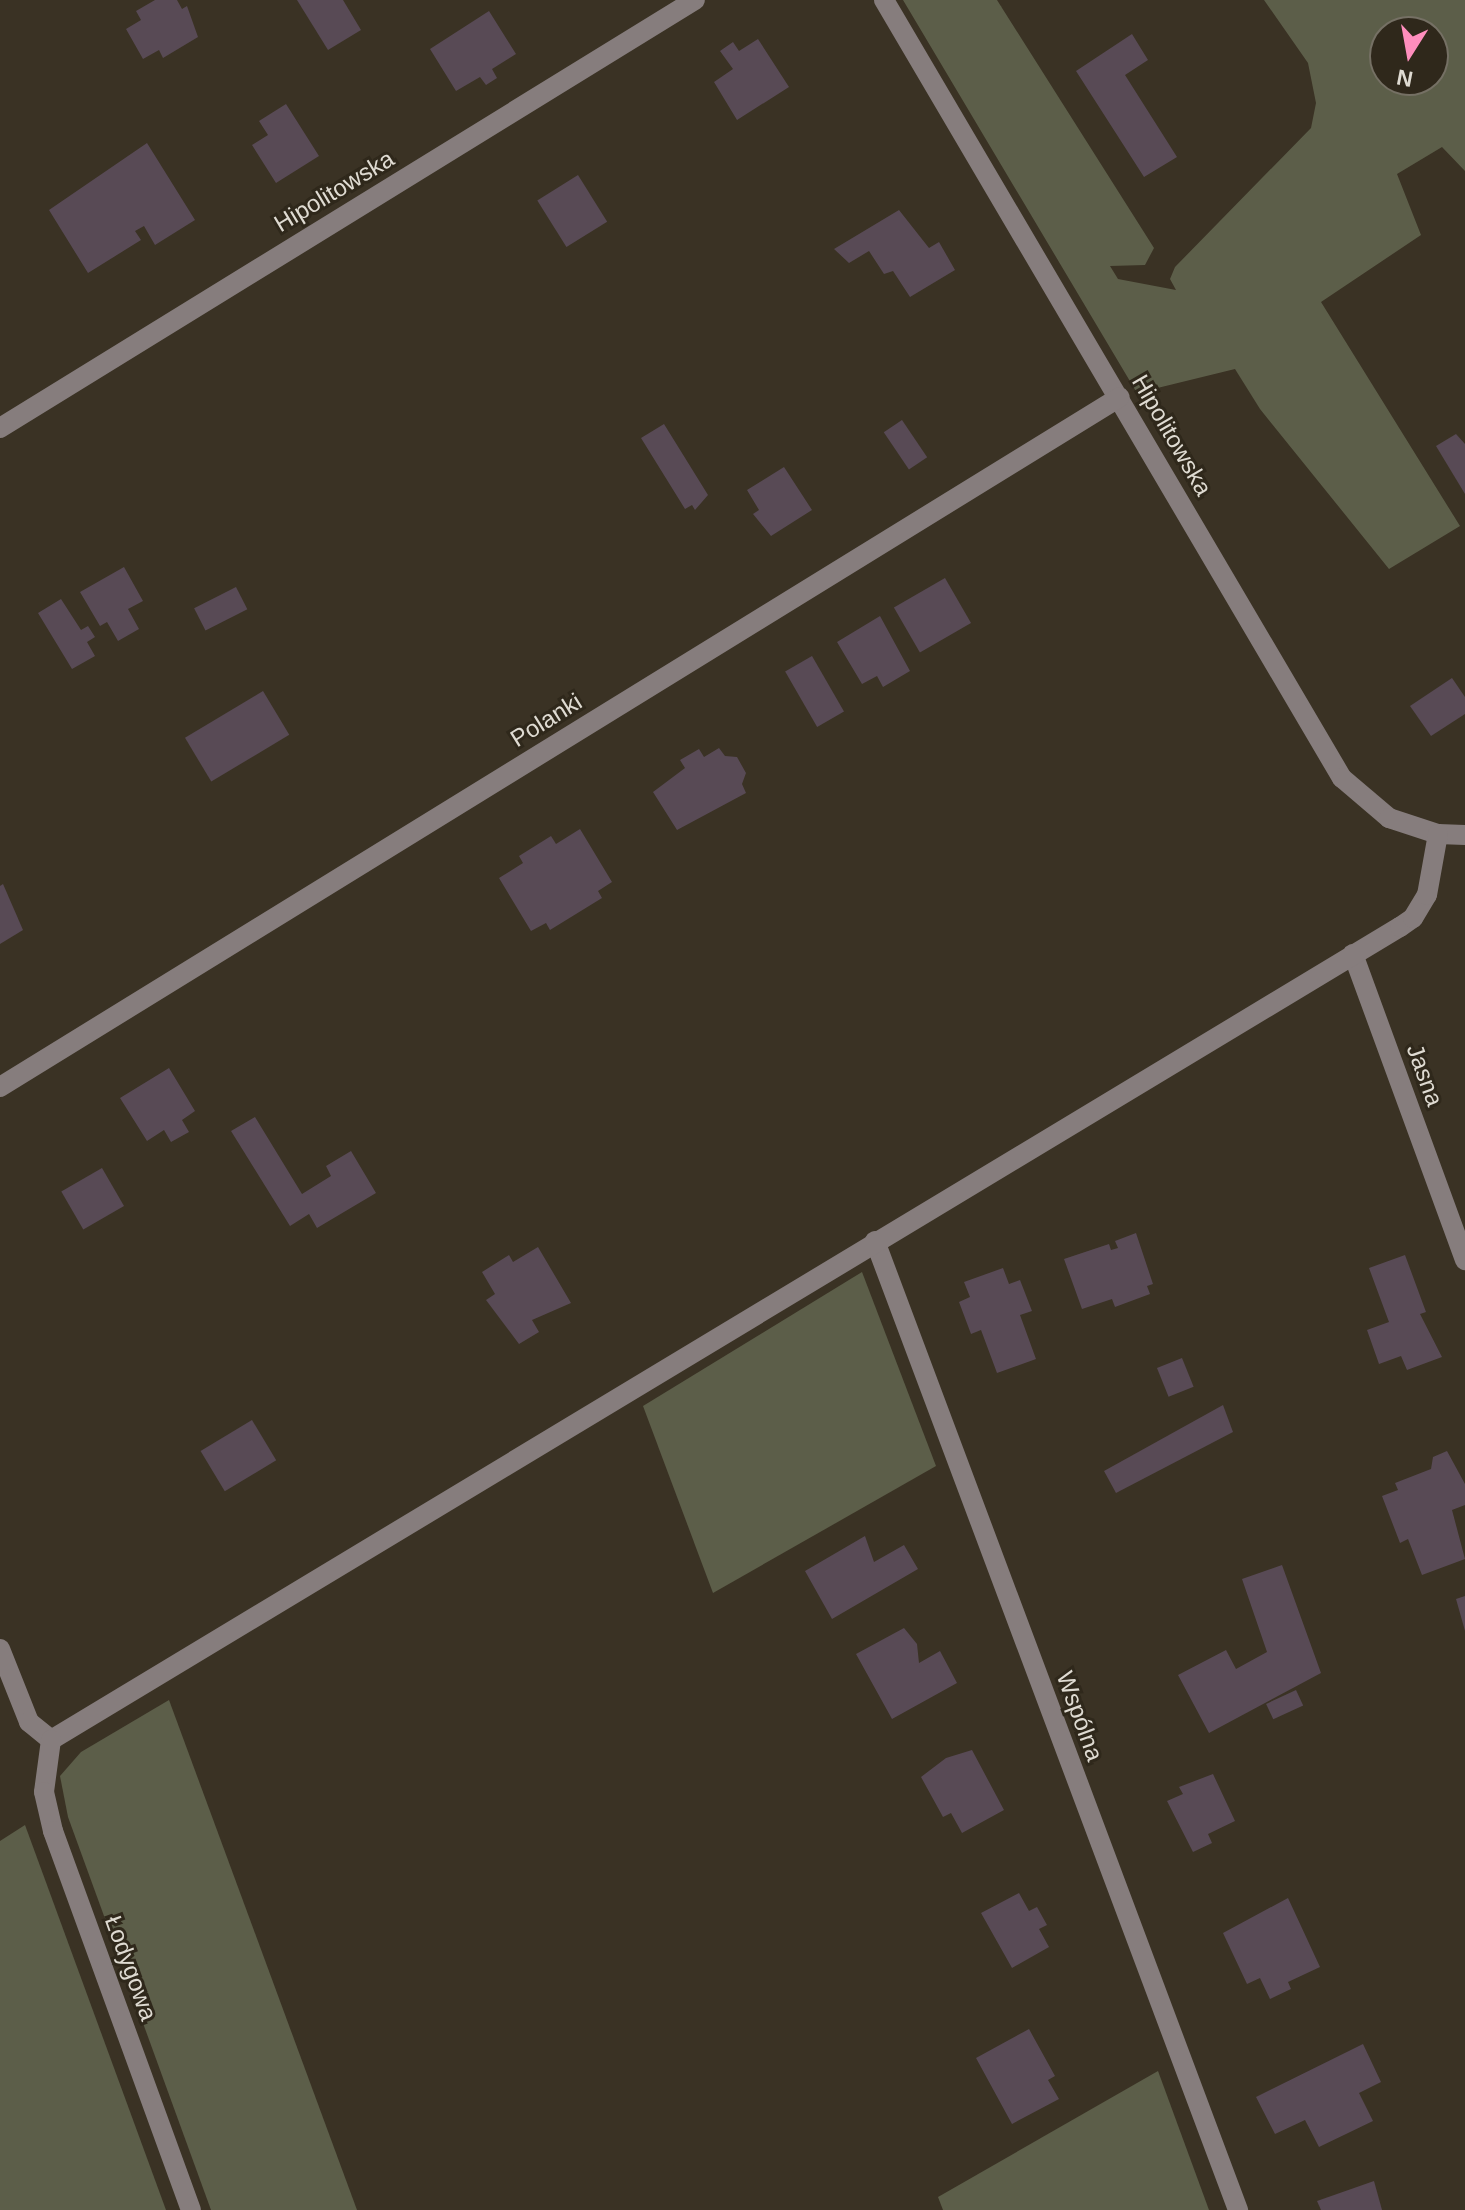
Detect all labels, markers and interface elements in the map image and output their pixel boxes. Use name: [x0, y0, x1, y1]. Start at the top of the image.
north arrow: [1369, 16, 1449, 96]
text: N: [1395, 64, 1415, 92]
street label: Hipolitowska: [269, 144, 399, 238]
street label: Hipolitowska: [1126, 369, 1218, 501]
street label: Polanki: [505, 687, 587, 753]
street label: Jasna: [1401, 1040, 1449, 1110]
street label: Wspólna: [1051, 1667, 1109, 1765]
street label: Łodygowa: [99, 1912, 163, 2024]

